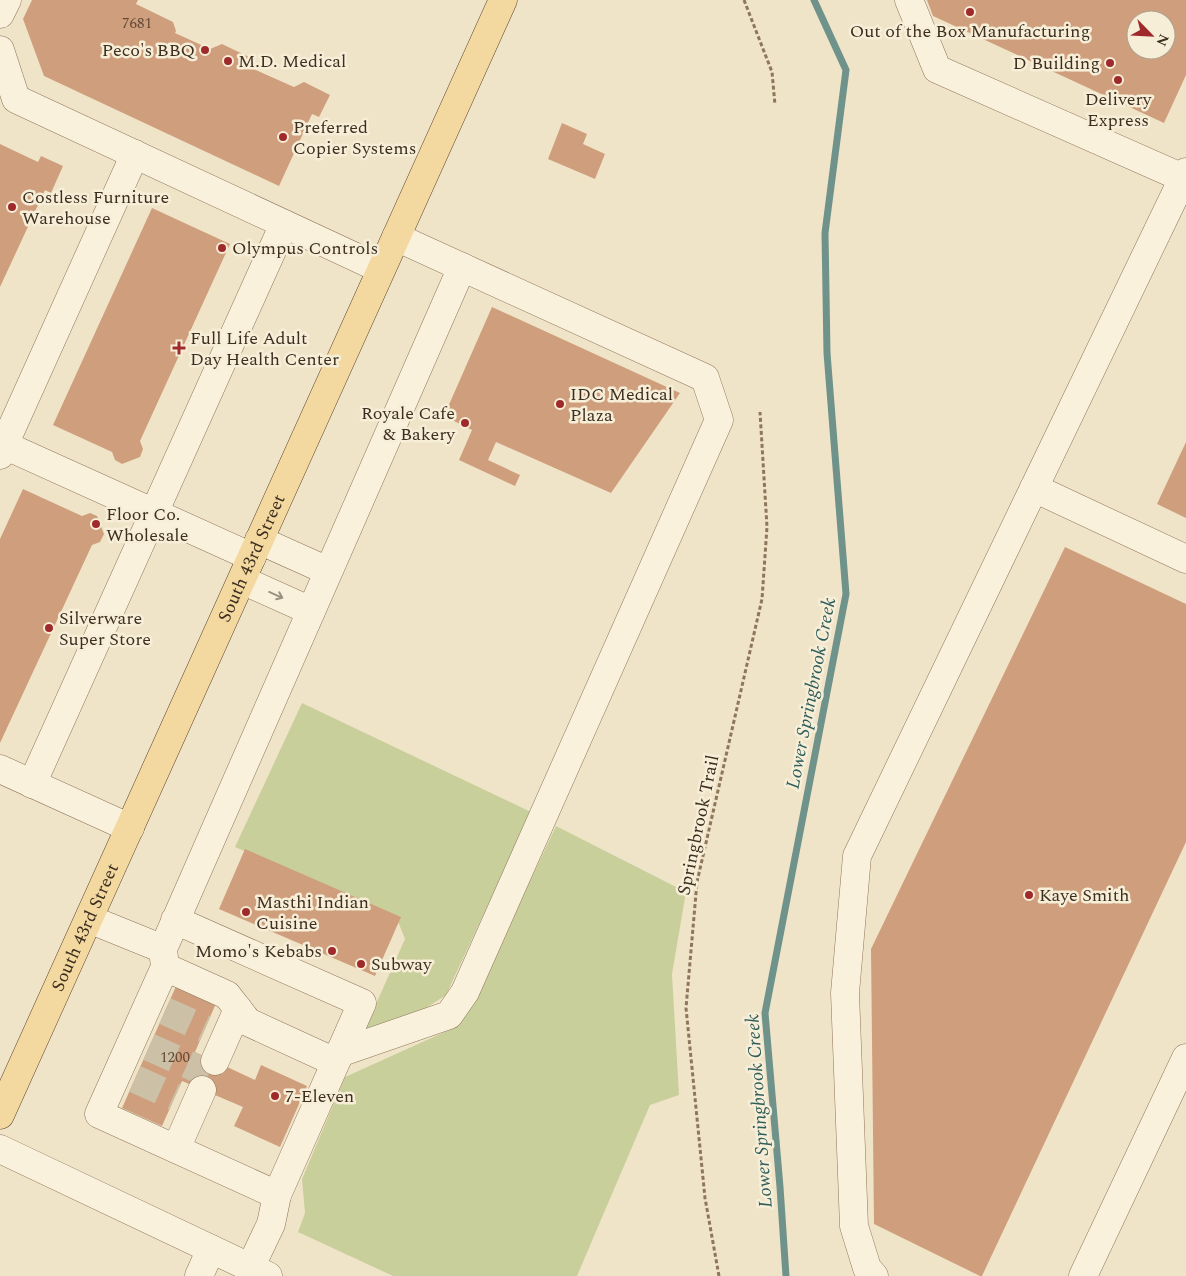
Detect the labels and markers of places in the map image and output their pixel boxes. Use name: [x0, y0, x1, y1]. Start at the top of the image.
marker: Out of the Box Manufacturing: [964, 6, 976, 18]
place label: Out of the Box Manufacturing: [850, 18, 1090, 45]
place label: Peco's BBQ: [102, 37, 195, 64]
marker: Peco's BBQ: [199, 44, 211, 56]
place label: M.D. Medical: [238, 48, 346, 75]
place label: D Building: [1013, 50, 1100, 77]
marker: M.D. Medical: [222, 55, 234, 67]
marker: D Building: [1104, 57, 1116, 69]
marker: Delivery Express: [1112, 74, 1124, 86]
place label: Delivery Express: [1085, 86, 1153, 134]
place label: Preferred Copier Systems: [293, 114, 416, 162]
marker: Preferred Copier Systems: [277, 131, 289, 143]
place label: Costless Furniture Warehouse: [22, 184, 169, 232]
marker: Costless Furniture Warehouse: [6, 201, 18, 213]
place label: Olympus Controls: [232, 235, 378, 262]
marker: Olympus Controls: [216, 242, 228, 254]
place label: Full Life Adult Day Health Center: [190, 325, 339, 373]
marker: Full Life Adult Day Health Center: [172, 341, 186, 355]
place label: IDC Medical Plaza: [570, 381, 673, 429]
marker: IDC Medical Plaza: [554, 398, 566, 410]
place label: Royale Cafe & Bakery: [361, 400, 456, 448]
marker: Royale Cafe & Bakery: [459, 417, 471, 429]
place label: Floor Co. Wholesale: [106, 501, 188, 549]
marker: Floor Co. Wholesale: [90, 518, 102, 530]
place label: Silverware Super Store: [59, 605, 151, 653]
marker: Silverware Super Store: [43, 622, 55, 634]
place label: Kaye Smith: [1039, 882, 1130, 909]
place label: Masthi Indian Cuisine: [256, 889, 369, 937]
marker: Kaye Smith: [1023, 889, 1035, 901]
marker: Masthi Indian Cuisine: [240, 906, 252, 918]
place label: Momo's Kebabs: [195, 938, 322, 965]
marker: Momo's Kebabs: [326, 945, 338, 957]
place label: Subway: [371, 951, 433, 978]
marker: Subway: [355, 958, 367, 970]
place label: 7-Eleven: [285, 1083, 354, 1110]
marker: 7-Eleven: [269, 1090, 281, 1102]

